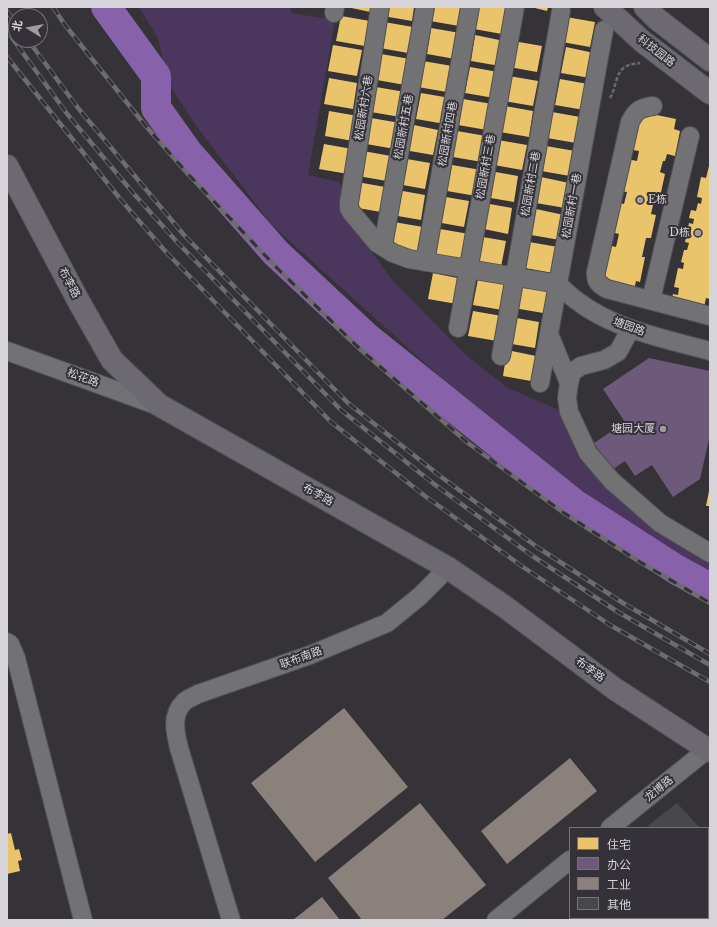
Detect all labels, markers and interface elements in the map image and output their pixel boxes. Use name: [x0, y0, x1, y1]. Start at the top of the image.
north arrow: [8, 8, 48, 48]
text: 北: [9, 19, 25, 33]
street label: 科技园路: [635, 32, 677, 70]
street label: 松园新村六巷: [352, 74, 376, 142]
street label: 松园新村五巷: [392, 93, 416, 161]
street label: 松园新村四巷: [436, 100, 460, 168]
street label: 松园新村三巷: [474, 133, 498, 201]
street label: 松园新村二巷: [519, 150, 543, 218]
street label: 松园新村一巷: [560, 172, 584, 240]
place label: E栋: [648, 193, 667, 207]
marker: E栋: [635, 195, 645, 205]
place label: D栋: [669, 226, 690, 240]
marker: D栋: [693, 228, 703, 238]
street label: 布李路: [55, 265, 83, 301]
street label: 塘园路: [611, 315, 647, 339]
street label: 松花路: [65, 366, 101, 390]
place label: 塘园大厦: [611, 422, 655, 436]
marker: 塘园大厦: [658, 424, 668, 434]
street label: 布李路: [300, 481, 336, 509]
street label: 联布南路: [278, 644, 324, 672]
street label: 布李路: [573, 655, 607, 685]
street label: 龙博路: [642, 773, 676, 805]
legend: [569, 827, 709, 919]
text: 住宅: [607, 837, 631, 852]
text: 办公: [607, 857, 631, 872]
text: 工业: [607, 877, 631, 892]
text: 其他: [607, 897, 631, 912]

